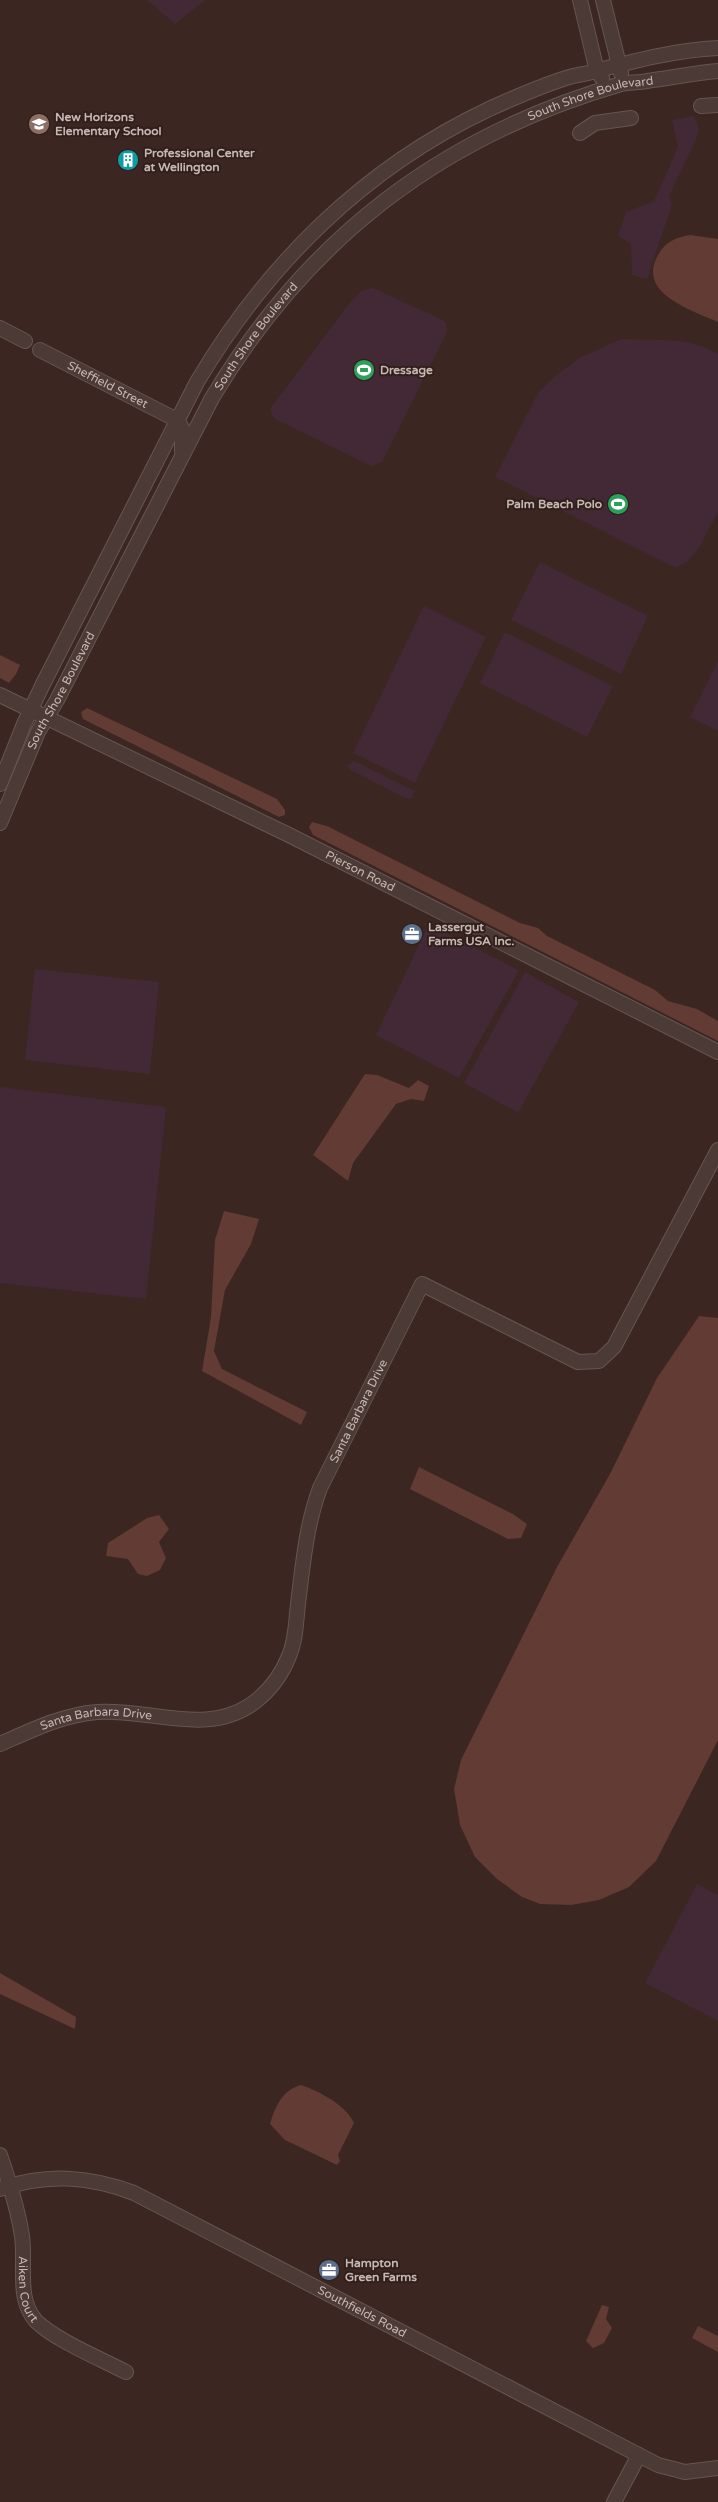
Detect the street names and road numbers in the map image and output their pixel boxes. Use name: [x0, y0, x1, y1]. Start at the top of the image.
street label: South Shore Boulevard: [525, 73, 654, 123]
street label: South Shore Boulevard: [211, 279, 300, 393]
street label: Sheffield Street: [65, 358, 151, 411]
street label: South Shore Boulevard: [25, 630, 98, 751]
street label: Pierson Road: [323, 848, 397, 894]
street label: Santa Barbara Drive: [327, 1357, 390, 1465]
street label: Santa Barbara Drive: [38, 1705, 153, 1733]
street label: Aiken Court: [16, 2256, 41, 2326]
street label: Southfields Road: [315, 2283, 409, 2340]

